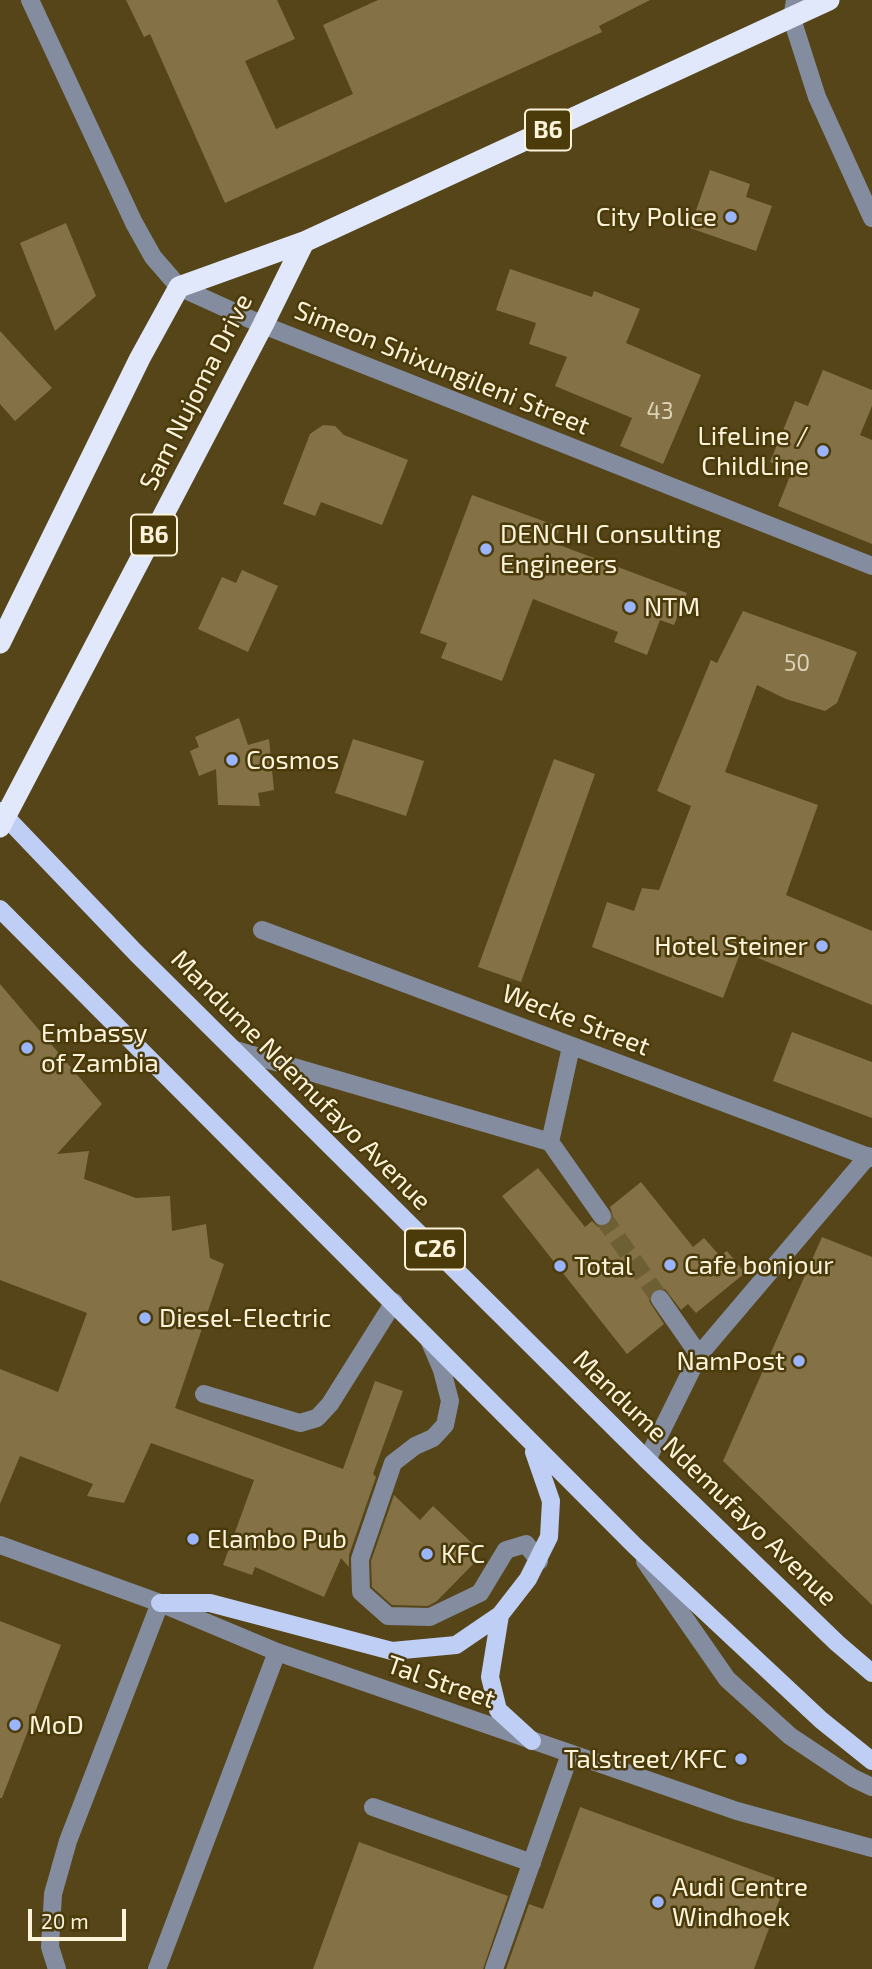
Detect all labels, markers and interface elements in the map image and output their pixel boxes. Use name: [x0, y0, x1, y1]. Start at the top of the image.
road number: B6: [525, 110, 571, 150]
place label: City Police: [596, 201, 717, 233]
marker: City Police: [723, 209, 739, 225]
street label: Sam Nujoma Drive: [133, 289, 259, 495]
street label: Simeon Shixungileni Street: [290, 294, 594, 442]
house number: 43: [647, 397, 673, 425]
place label: LifeLine / ChildLine: [697, 420, 809, 481]
marker: LifeLine / ChildLine: [815, 443, 831, 459]
road number: B6: [131, 514, 177, 556]
place label: DENCHI Consulting Engineers: [500, 518, 721, 580]
marker: DENCHI Consulting Engineers: [478, 541, 494, 557]
place label: NTM: [644, 591, 700, 623]
marker: NTM: [622, 599, 638, 615]
house number: 50: [784, 649, 810, 677]
place label: Cosmos: [246, 744, 340, 776]
marker: Cosmos: [224, 752, 240, 768]
place label: Hotel Steiner: [654, 930, 808, 962]
marker: Hotel Steiner: [814, 938, 830, 954]
street label: Mandume Ndemufayo Avenue: [165, 944, 437, 1216]
street label: Wecke Street: [498, 978, 654, 1062]
place label: Embassy of Zambia: [41, 1017, 159, 1078]
marker: Embassy of Zambia: [19, 1040, 35, 1056]
road number: C26: [405, 1228, 465, 1269]
place label: Cafe bonjour: [684, 1249, 834, 1281]
place label: Total: [574, 1250, 633, 1282]
marker: Cafe bonjour: [662, 1257, 678, 1273]
marker: Total: [552, 1258, 568, 1274]
place label: Diesel-Electric: [159, 1302, 331, 1334]
marker: Diesel-Electric: [137, 1310, 153, 1326]
street label: Mandume Ndemufayo Avenue: [567, 1344, 843, 1612]
place label: NamPost: [677, 1345, 785, 1377]
marker: NamPost: [791, 1353, 807, 1369]
place label: Elambo Pub: [207, 1523, 347, 1555]
marker: Elambo Pub: [185, 1531, 201, 1547]
place label: KFC: [441, 1538, 485, 1570]
marker: KFC: [419, 1546, 435, 1562]
street label: Tal Street: [383, 1649, 499, 1715]
place label: MoD: [29, 1709, 84, 1741]
marker: MoD: [7, 1717, 23, 1733]
place label: Talstreet/KFC: [564, 1743, 727, 1775]
marker: Talstreet/KFC: [733, 1751, 749, 1767]
place label: Audi Centre Windhoek: [672, 1871, 808, 1932]
marker: Audi Centre Windhoek: [650, 1894, 666, 1910]
scale bar: [32, 1896, 130, 1940]
text: 20 m: [41, 1908, 89, 1933]

